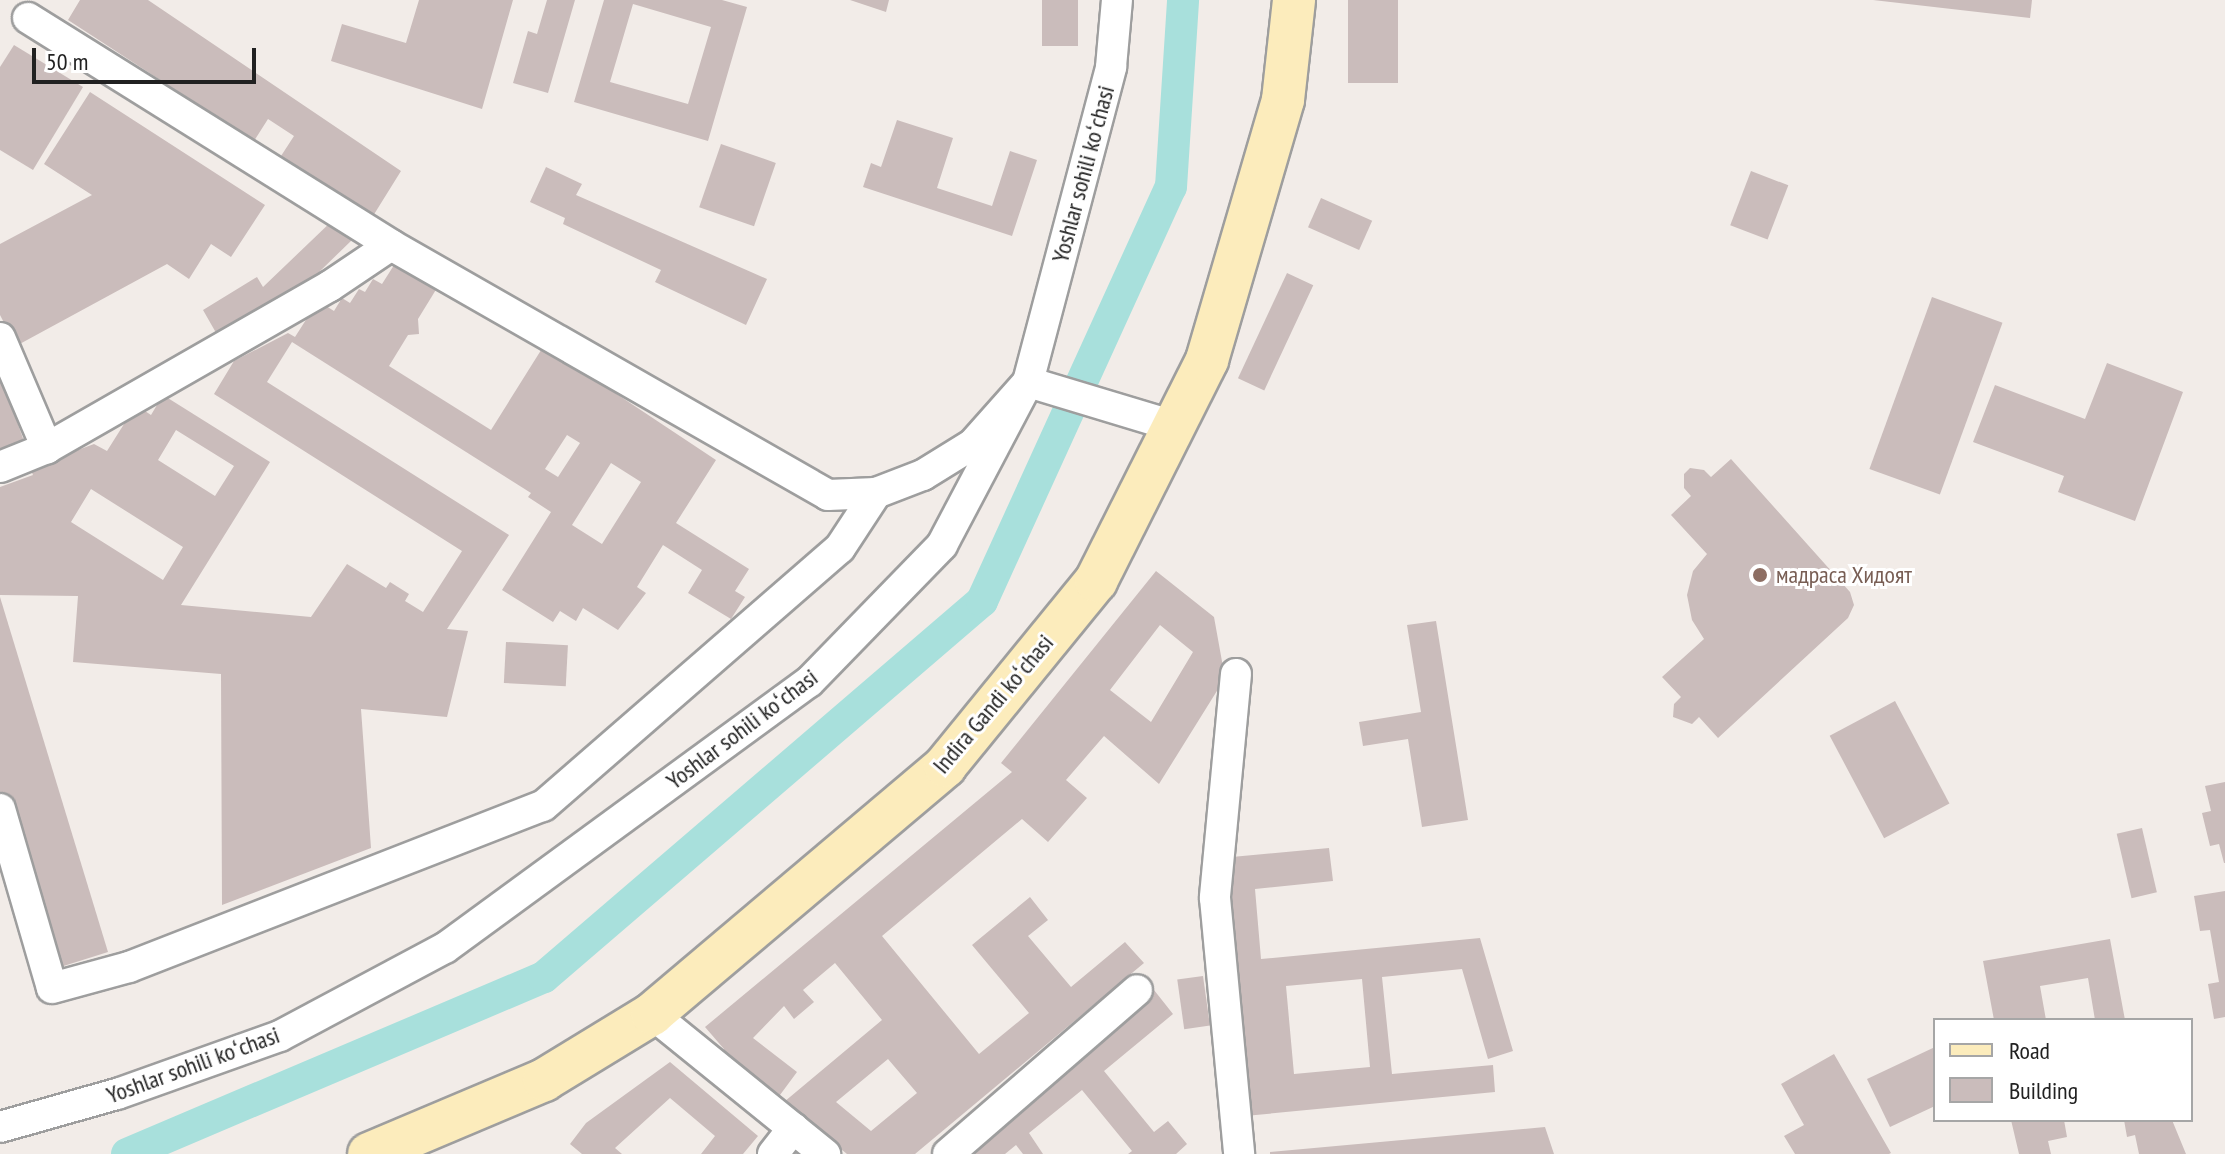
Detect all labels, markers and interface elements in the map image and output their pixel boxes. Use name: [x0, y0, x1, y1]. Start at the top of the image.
scale bar: [36, 32, 260, 82]
text: 50 m: [46, 46, 88, 77]
street label: Yoshlar sohili koʻchasi: [1046, 82, 1120, 266]
place label: мадраса Хидоят: [1776, 561, 1912, 589]
marker: мадраса Хидоят: [1751, 566, 1769, 584]
street label: Indira Gandi koʻchasi: [927, 629, 1059, 779]
street label: Yoshlar sohili koʻchasi: [661, 663, 823, 795]
legend: [1933, 1018, 2193, 1122]
street label: Yoshlar sohili koʻchasi: [103, 1020, 283, 1110]
text: Road: [2009, 1035, 2050, 1066]
text: Building: [2009, 1075, 2078, 1106]

